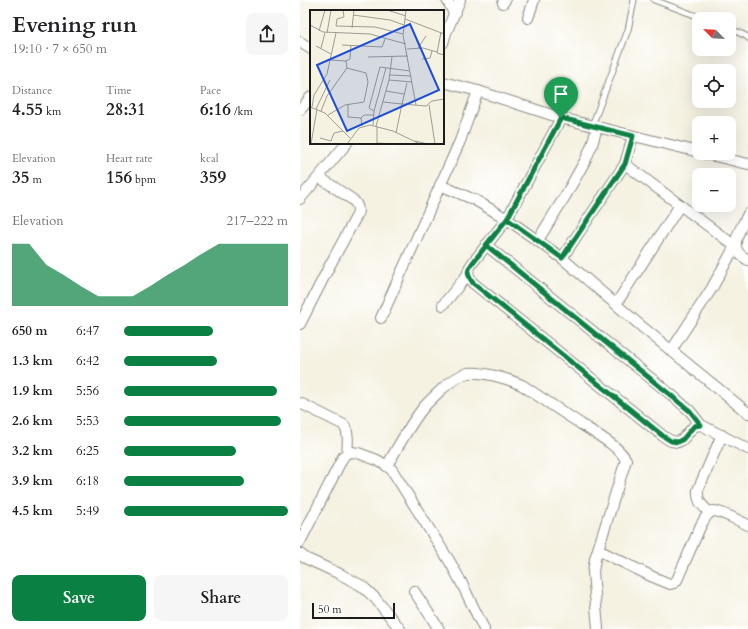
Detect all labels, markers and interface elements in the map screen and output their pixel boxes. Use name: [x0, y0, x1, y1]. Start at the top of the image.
text: Evening run: [12, 10, 137, 40]
inset map: [310, 10, 444, 144]
north arrow: [692, 12, 736, 56]
map controls: [692, 12, 736, 212]
button: share: [246, 13, 288, 55]
text: 19:10 · 7 × 650 m: [12, 40, 107, 58]
button: locate: [692, 64, 736, 108]
pin: [544, 77, 578, 118]
text: Distance: [12, 83, 52, 98]
text: Time: [106, 83, 131, 98]
text: Pace: [200, 83, 221, 98]
icon: arrive: [550, 83, 572, 105]
text: 4.55: [12, 98, 43, 121]
text: 28:31: [106, 98, 146, 121]
text: 6:16: [200, 98, 231, 121]
text: km: [43, 104, 61, 119]
text: /km: [231, 104, 253, 119]
button: +: [692, 116, 736, 160]
text: Elevation: [12, 151, 56, 166]
text: Heart rate: [106, 151, 153, 166]
text: kcal: [200, 151, 218, 166]
text: 35: [12, 166, 29, 189]
text: 156: [106, 166, 132, 189]
text: 359: [200, 166, 226, 189]
button: −: [692, 168, 736, 212]
text: m: [29, 172, 42, 187]
text: bpm: [132, 172, 156, 187]
text: Elevation: [12, 212, 64, 230]
text: 217–222 m: [226, 212, 288, 230]
text: 650 m: [12, 322, 47, 340]
text: 6:47: [76, 322, 99, 340]
text: 1.3 km: [12, 352, 53, 370]
text: 6:42: [76, 352, 99, 370]
text: 1.9 km: [12, 382, 53, 400]
text: 5:56: [76, 382, 99, 400]
text: 2.6 km: [12, 412, 53, 430]
text: 5:53: [76, 412, 99, 430]
text: 3.2 km: [12, 442, 53, 460]
text: 6:25: [76, 442, 99, 460]
text: 3.9 km: [12, 472, 53, 490]
text: 6:18: [76, 472, 99, 490]
text: 4.5 km: [12, 502, 53, 520]
text: 5:49: [76, 502, 99, 520]
button: Save: [12, 575, 146, 621]
button: Share: [154, 575, 288, 621]
scale bar: [312, 601, 395, 620]
text: 50 m: [318, 602, 342, 617]

